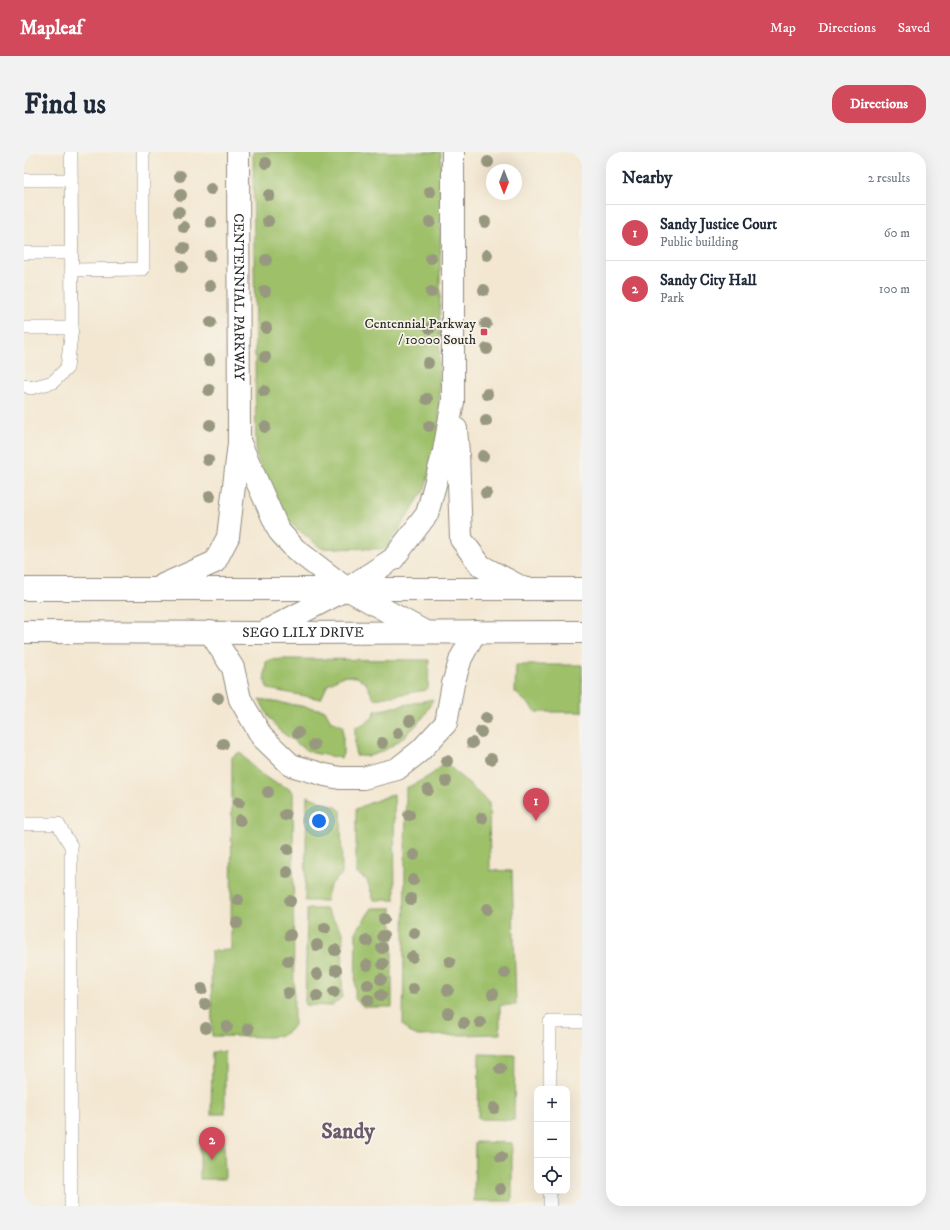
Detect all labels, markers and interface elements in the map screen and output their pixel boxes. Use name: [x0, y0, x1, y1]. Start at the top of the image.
text: Mapleaf: [20, 17, 83, 40]
text: Map: [770, 19, 796, 37]
text: Directions: [818, 19, 876, 37]
text: Saved: [898, 19, 930, 37]
button: Directions: [832, 85, 926, 123]
text: Find us: [24, 87, 106, 122]
north arrow: [486, 164, 522, 200]
text: Nearby: [622, 167, 672, 189]
text: 2 results: [868, 170, 910, 186]
street label: CENTENNIAL PARKWAY: [229, 213, 248, 381]
text: Sandy Justice Court: [660, 215, 777, 234]
text: 1: [633, 225, 637, 241]
text: 60 m: [884, 225, 910, 241]
text: Public building: [660, 234, 738, 250]
text: Sandy City Hall: [660, 271, 757, 290]
text: 2: [632, 281, 638, 297]
text: 100 m: [879, 281, 910, 297]
text: Park: [660, 290, 684, 306]
place label: Centennial Parkway / 10000 South: [364, 315, 477, 349]
marker: Centennial Parkway / 10000 South: [479, 327, 489, 337]
street label: SEGO LILY DRIVE: [242, 624, 364, 642]
pin: 1: [523, 788, 549, 821]
your location: [309, 811, 329, 831]
map controls: [534, 1086, 570, 1194]
button: +: [534, 1086, 570, 1122]
district label: Sandy: [321, 1118, 375, 1145]
button: −: [534, 1122, 570, 1158]
pin: 2: [199, 1127, 225, 1160]
button: locate: [534, 1158, 570, 1194]

